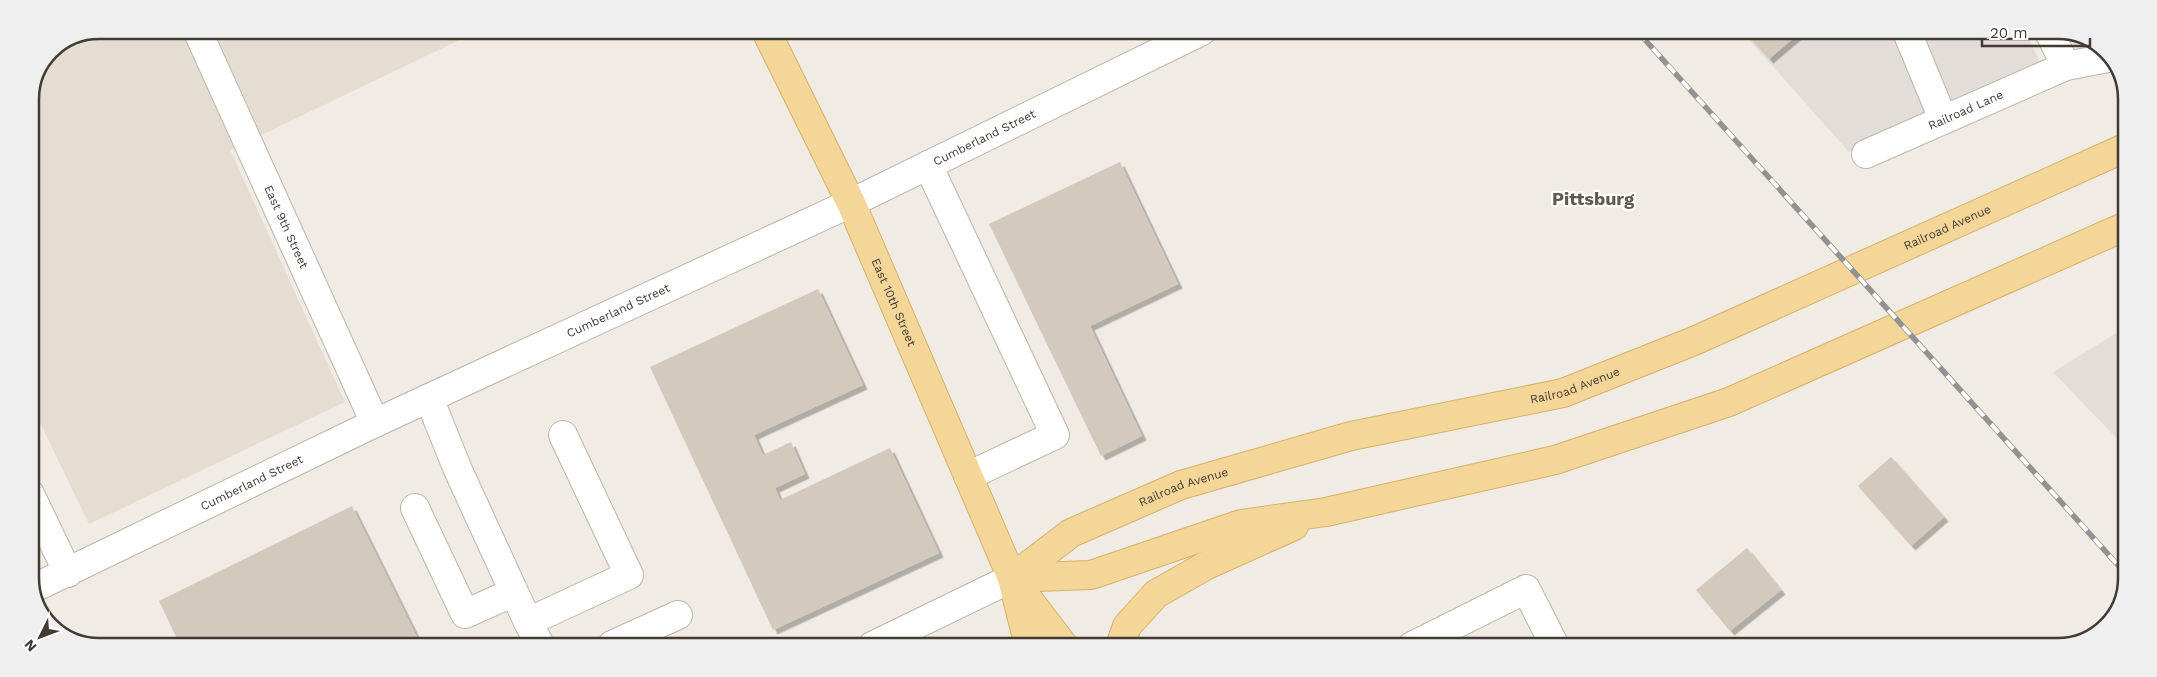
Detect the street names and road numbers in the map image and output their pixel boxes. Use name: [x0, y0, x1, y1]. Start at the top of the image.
street label: Railroad Lane: [1926, 87, 2005, 133]
street label: Cumberland Street: [931, 107, 1038, 169]
street label: East 9th Street: [261, 183, 311, 271]
street label: Railroad Avenue: [1902, 202, 1993, 253]
street label: East 10th Street: [869, 256, 919, 349]
street label: Cumberland Street: [564, 281, 672, 340]
street label: Railroad Avenue: [1529, 364, 1622, 407]
street label: Cumberland Street: [198, 452, 305, 513]
street label: Railroad Avenue: [1137, 465, 1230, 510]

